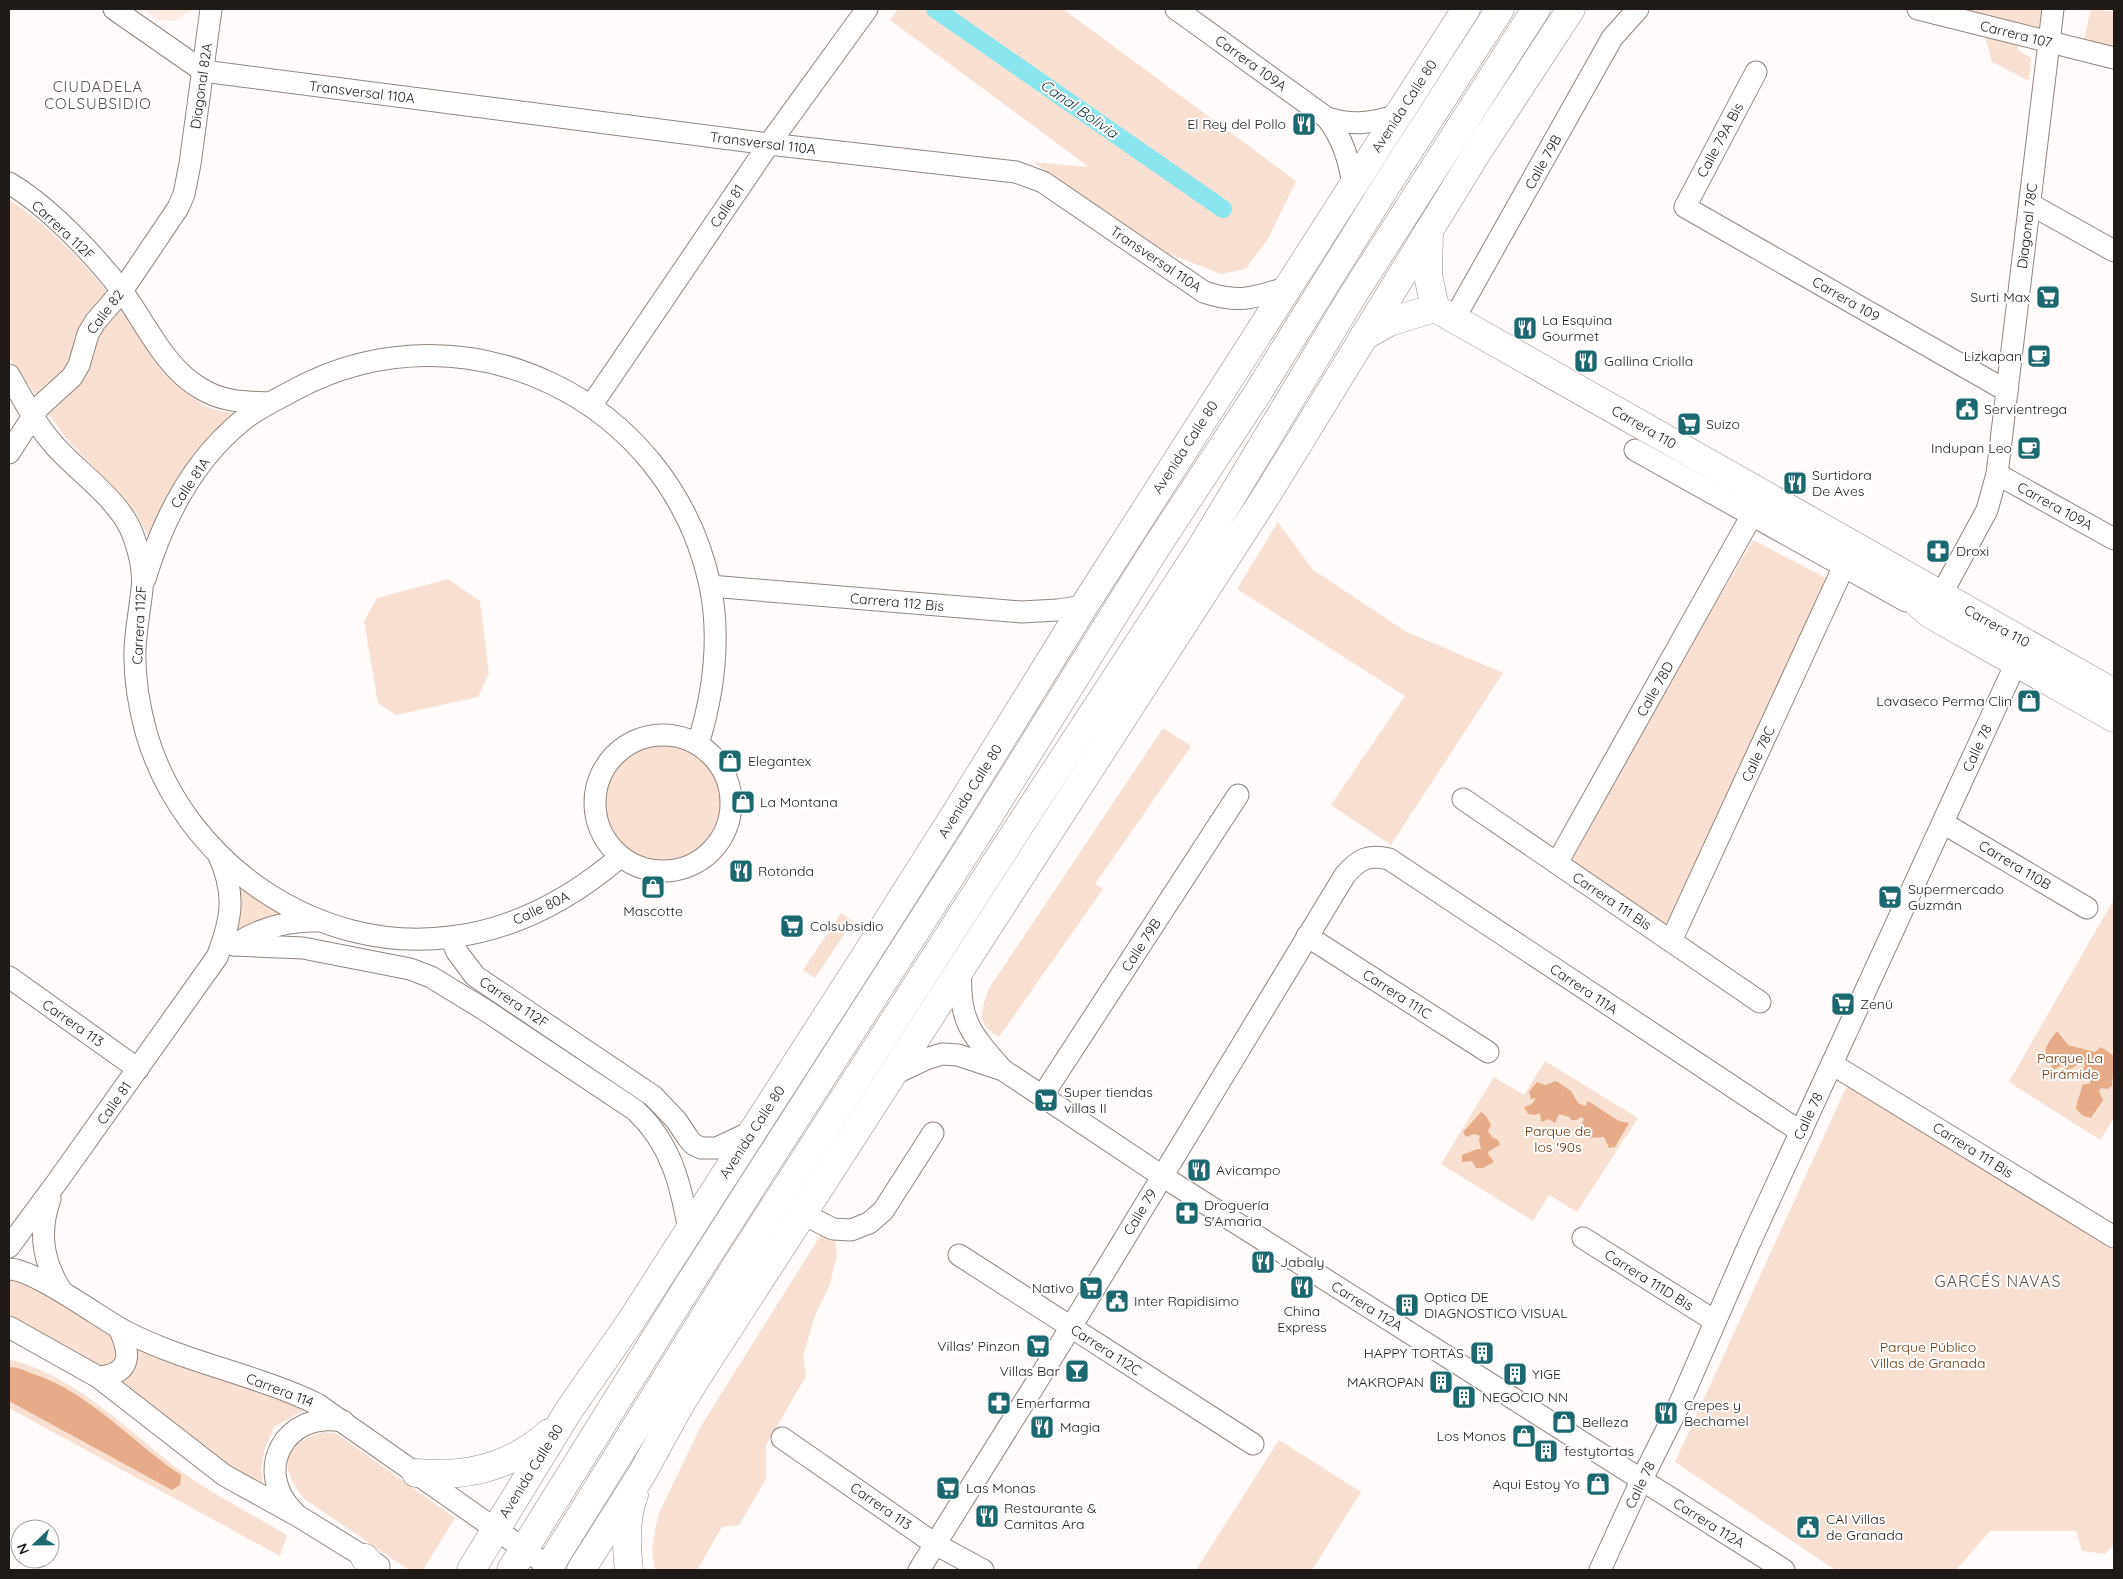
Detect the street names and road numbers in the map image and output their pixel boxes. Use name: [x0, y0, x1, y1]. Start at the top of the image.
street label: Carrera 107: [1978, 16, 2054, 52]
street label: Carrera 109A: [1212, 31, 1290, 95]
street label: Diagonal 82A: [186, 42, 216, 130]
street label: Avenida Calle 80: [1367, 56, 1441, 156]
street label: Transversal 110A: [308, 77, 416, 107]
street label: Calle 79A Bis: [1693, 99, 1747, 181]
street label: Transversal 110A: [709, 128, 817, 158]
street label: Calle 79B: [1521, 131, 1565, 193]
street label: Calle 81: [706, 181, 748, 231]
street label: Diagonal 78C: [2013, 182, 2041, 270]
street label: Carrera 112F: [28, 196, 98, 264]
street label: Transversal 110A: [1107, 222, 1205, 296]
street label: Carrera 109: [1809, 272, 1883, 326]
street label: Calle 82: [82, 286, 128, 338]
street label: Avenida Calle 80: [1148, 397, 1222, 497]
street label: Carrera 110: [1608, 401, 1680, 453]
street label: Calle 81A: [166, 454, 214, 512]
street label: Carrera 109A: [2014, 478, 2096, 534]
street label: Carrera 112F: [128, 585, 150, 665]
street label: Carrera 112 Bis: [849, 589, 945, 615]
street label: Carrera 110: [1961, 601, 2033, 651]
street label: Calle 78D: [1632, 658, 1678, 720]
street label: Calle 78: [1958, 721, 1996, 775]
street label: Calle 78C: [1737, 723, 1779, 785]
street label: Avenida Calle 80: [934, 741, 1006, 841]
street label: Carrera 110B: [1976, 836, 2054, 894]
street label: Carrera 111 Bis: [1569, 868, 1655, 934]
street label: Calle 80A: [510, 887, 572, 929]
street label: Calle 79B: [1117, 915, 1165, 975]
street label: Carrera 111A: [1547, 960, 1621, 1018]
street label: Carrera 111C: [1359, 965, 1435, 1023]
street label: Carrera 112F: [476, 972, 552, 1032]
street label: Carrera 113: [39, 995, 107, 1051]
street label: Calle 81: [93, 1078, 135, 1128]
street label: Avenida Calle 80: [715, 1082, 789, 1182]
street label: Calle 78: [1789, 1089, 1827, 1143]
street label: Carrera 111 Bis: [1929, 1118, 2017, 1182]
street label: Calle 79: [1119, 1185, 1161, 1238]
street label: Carrera 111D Bis: [1601, 1245, 1697, 1315]
street label: Carrera 112A: [1328, 1277, 1406, 1335]
street label: Carrera 112C: [1067, 1320, 1145, 1380]
street label: Carrera 114: [244, 1369, 316, 1411]
street label: Avenida Calle 80: [495, 1421, 567, 1521]
street label: Calle 78: [1621, 1458, 1659, 1512]
street label: Carrera 113: [847, 1478, 915, 1534]
street label: Carrera 112A: [1670, 1494, 1748, 1552]

